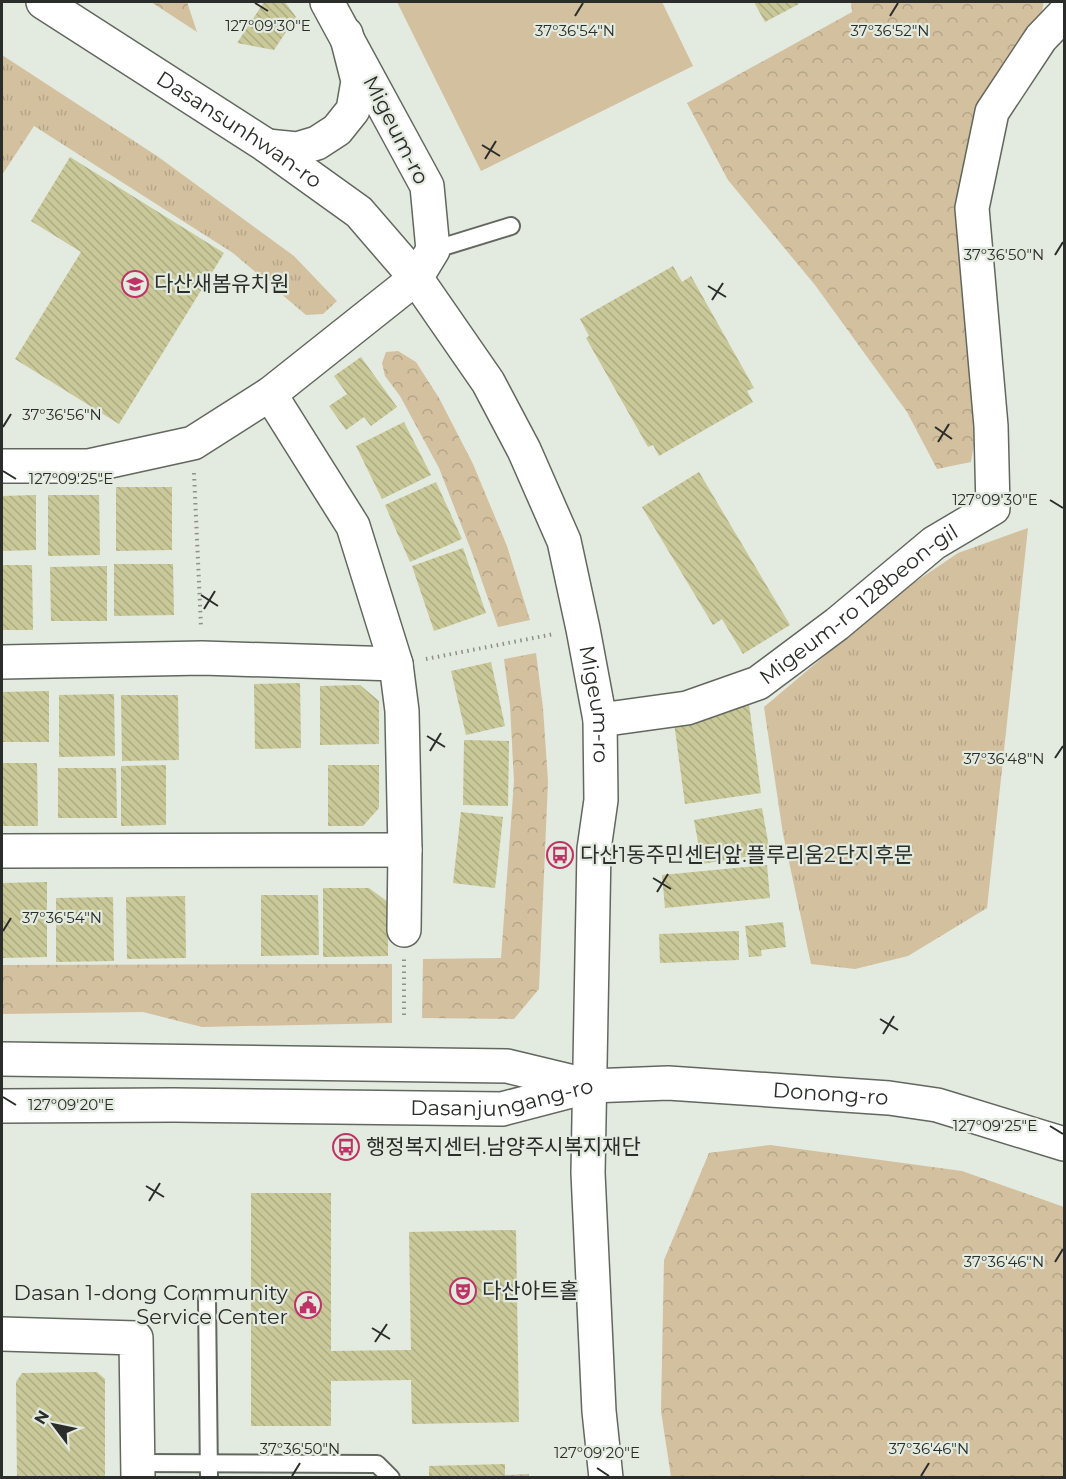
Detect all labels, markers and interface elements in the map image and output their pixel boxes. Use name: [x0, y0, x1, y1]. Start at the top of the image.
text: 127°09'30"E: [225, 16, 311, 35]
text: 37°36'54"N: [535, 21, 615, 40]
text: 37°36'52"N: [850, 21, 930, 40]
street label: Dasansunhwan-ro: [152, 65, 327, 193]
street label: Migeum-ro: [358, 71, 434, 188]
text: 37°36'50"N: [964, 245, 1044, 264]
school or university icon: 다산새봄유치원: [120, 269, 150, 299]
place label: 다산새봄유치원: [154, 271, 289, 296]
text: 37°36'56"N: [22, 405, 102, 424]
text: 127°09'25"E: [29, 469, 113, 488]
text: 127°09'30"E: [952, 490, 1038, 509]
street label: Migeum-ro 128beon-gil: [754, 519, 962, 689]
street label: Migeum-ro: [574, 643, 614, 763]
text: 37°36'48"N: [963, 749, 1045, 768]
bus stop icon: 다산1동주민센터앞.플루리움2단지후문: [545, 840, 575, 870]
place label: 다산1동주민센터앞.플루리움2단지후문: [580, 842, 913, 867]
text: 37°36'54"N: [22, 908, 102, 927]
street label: Dasanjungang-ro: [410, 1073, 596, 1122]
street label: Donong-ro: [772, 1077, 889, 1110]
text: 127°09'20"E: [28, 1095, 114, 1114]
text: 127°09'25"E: [953, 1116, 1037, 1135]
bus stop icon: 행정복지센터.남양주시복지재단: [331, 1132, 361, 1162]
place label: 행정복지센터.남양주시복지재단: [366, 1134, 641, 1159]
text: 37°36'46"N: [964, 1252, 1044, 1271]
theatre icon: 다산아트홀: [448, 1276, 478, 1306]
place label: 다산아트홀: [482, 1278, 579, 1303]
place label: Dasan 1-dong Community Service Center: [14, 1280, 289, 1329]
public building icon: Dasan 1-dong Community Service Center: [293, 1290, 323, 1320]
north arrow: [24, 1395, 84, 1455]
text: N: [30, 1407, 53, 1428]
text: 37°36'50"N: [260, 1439, 340, 1458]
text: 37°36'46"N: [889, 1439, 969, 1458]
text: 127°09'20"E: [554, 1443, 640, 1462]

